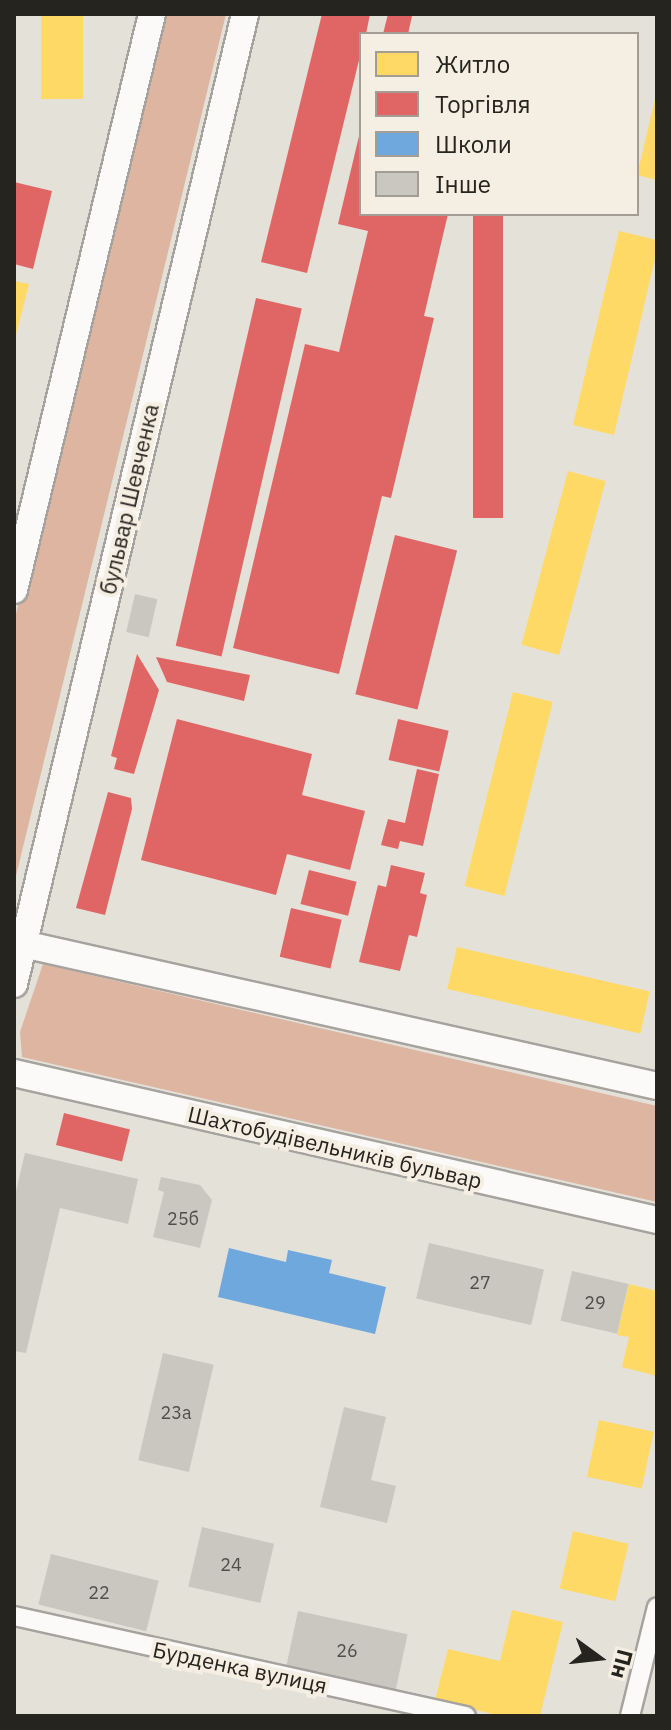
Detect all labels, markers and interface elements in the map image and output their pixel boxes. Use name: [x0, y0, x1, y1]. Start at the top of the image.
legend: [359, 32, 639, 216]
text: Житло: [435, 48, 510, 80]
text: Торгівля: [435, 88, 531, 120]
text: Школи: [435, 128, 512, 160]
text: Інше: [435, 168, 491, 200]
street label: бульвар Шевченка: [94, 401, 164, 597]
street label: Шахтобудівельників бульвар: [186, 1100, 484, 1194]
house number: 25б: [167, 1208, 199, 1230]
house number: 27: [469, 1272, 491, 1294]
house number: 29: [584, 1292, 606, 1314]
house number: 23а: [160, 1402, 192, 1424]
house number: 24: [220, 1554, 242, 1576]
house number: 22: [88, 1582, 110, 1604]
north arrow: [559, 1618, 639, 1698]
street label: Бурденка вулиця: [150, 1636, 330, 1698]
house number: 26: [336, 1640, 358, 1662]
text: Пн: [605, 1647, 640, 1682]

